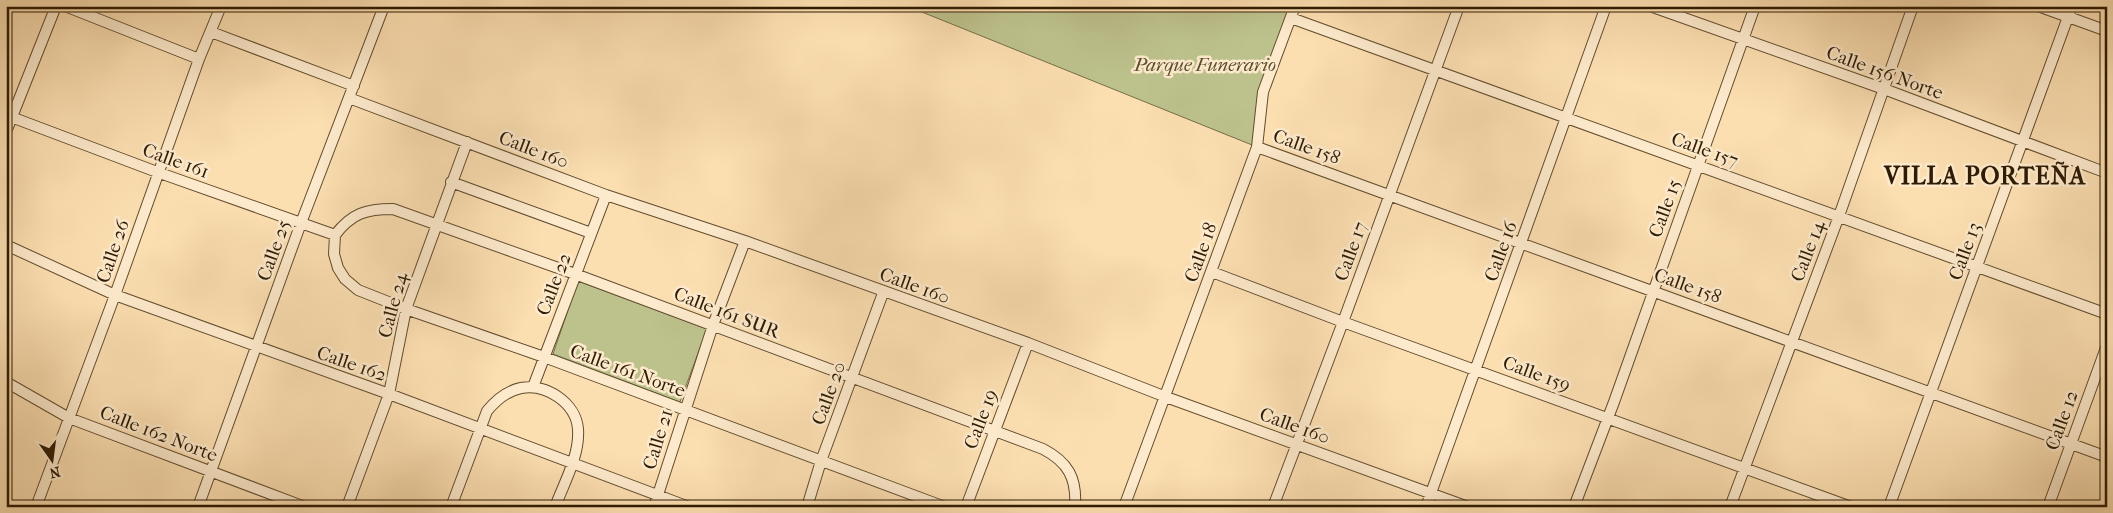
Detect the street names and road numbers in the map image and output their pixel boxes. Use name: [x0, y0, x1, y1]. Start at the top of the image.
street label: Calle 156 Norte: [1823, 42, 1946, 104]
street label: Calle 158: [1270, 125, 1343, 169]
street label: Calle 160: [496, 127, 572, 173]
street label: Calle 157: [1668, 128, 1741, 172]
street label: Calle 161: [139, 139, 212, 183]
street label: Calle 15: [1644, 176, 1686, 240]
street label: Calle 26: [92, 216, 134, 286]
street label: Calle 25: [253, 217, 295, 284]
street label: Calle 14: [1786, 217, 1830, 285]
street label: Calle 16: [1480, 218, 1522, 284]
street label: Calle 17: [1330, 219, 1372, 284]
street label: Calle 13: [1944, 219, 1986, 283]
street label: Calle 18: [1180, 220, 1222, 285]
street label: Calle 22: [532, 250, 576, 319]
street label: Calle 160: [877, 263, 953, 309]
street label: Calle 158: [1651, 264, 1724, 308]
street label: Calle 24: [374, 270, 412, 340]
street label: Calle 161 SUR: [671, 283, 784, 344]
street label: Calle 161 Norte: [567, 340, 688, 402]
street label: Calle 162: [314, 342, 390, 386]
street label: Calle 159: [1500, 352, 1573, 396]
street label: Calle 20: [807, 359, 851, 428]
street label: Calle 19: [960, 386, 1002, 452]
street label: Calle 12: [2041, 387, 2083, 453]
street label: Calle 162 Norte: [97, 401, 221, 466]
street label: Calle 160: [1257, 403, 1333, 449]
street label: Calle 21: [638, 406, 678, 472]

